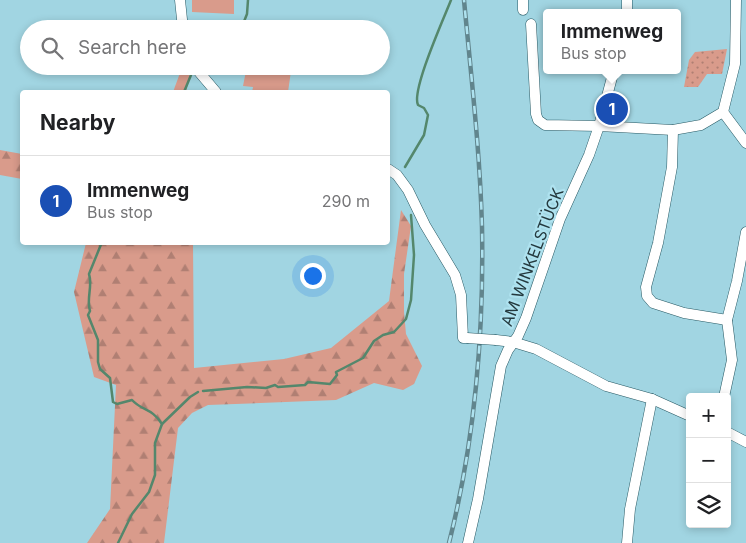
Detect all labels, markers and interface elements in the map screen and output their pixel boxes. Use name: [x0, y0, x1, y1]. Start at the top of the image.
popup: [543, 9, 681, 74]
search box: [20, 20, 390, 75]
text: Immenweg: [561, 20, 663, 43]
icon: search: [38, 34, 66, 62]
text: Search here: [78, 36, 187, 59]
text: Bus stop: [561, 43, 627, 63]
pin: 1: [596, 90, 628, 128]
text: Nearby: [40, 110, 115, 135]
text: Immenweg: [87, 179, 189, 202]
street label: AM WINKELSTÜCK: [496, 185, 568, 329]
text: 1: [53, 191, 59, 211]
text: 290 m: [322, 191, 370, 211]
text: Bus stop: [87, 202, 153, 222]
your location: [300, 263, 326, 289]
map controls: [686, 393, 731, 528]
button: +: [686, 393, 731, 438]
button: −: [686, 438, 731, 483]
button: layers: [686, 483, 731, 528]

